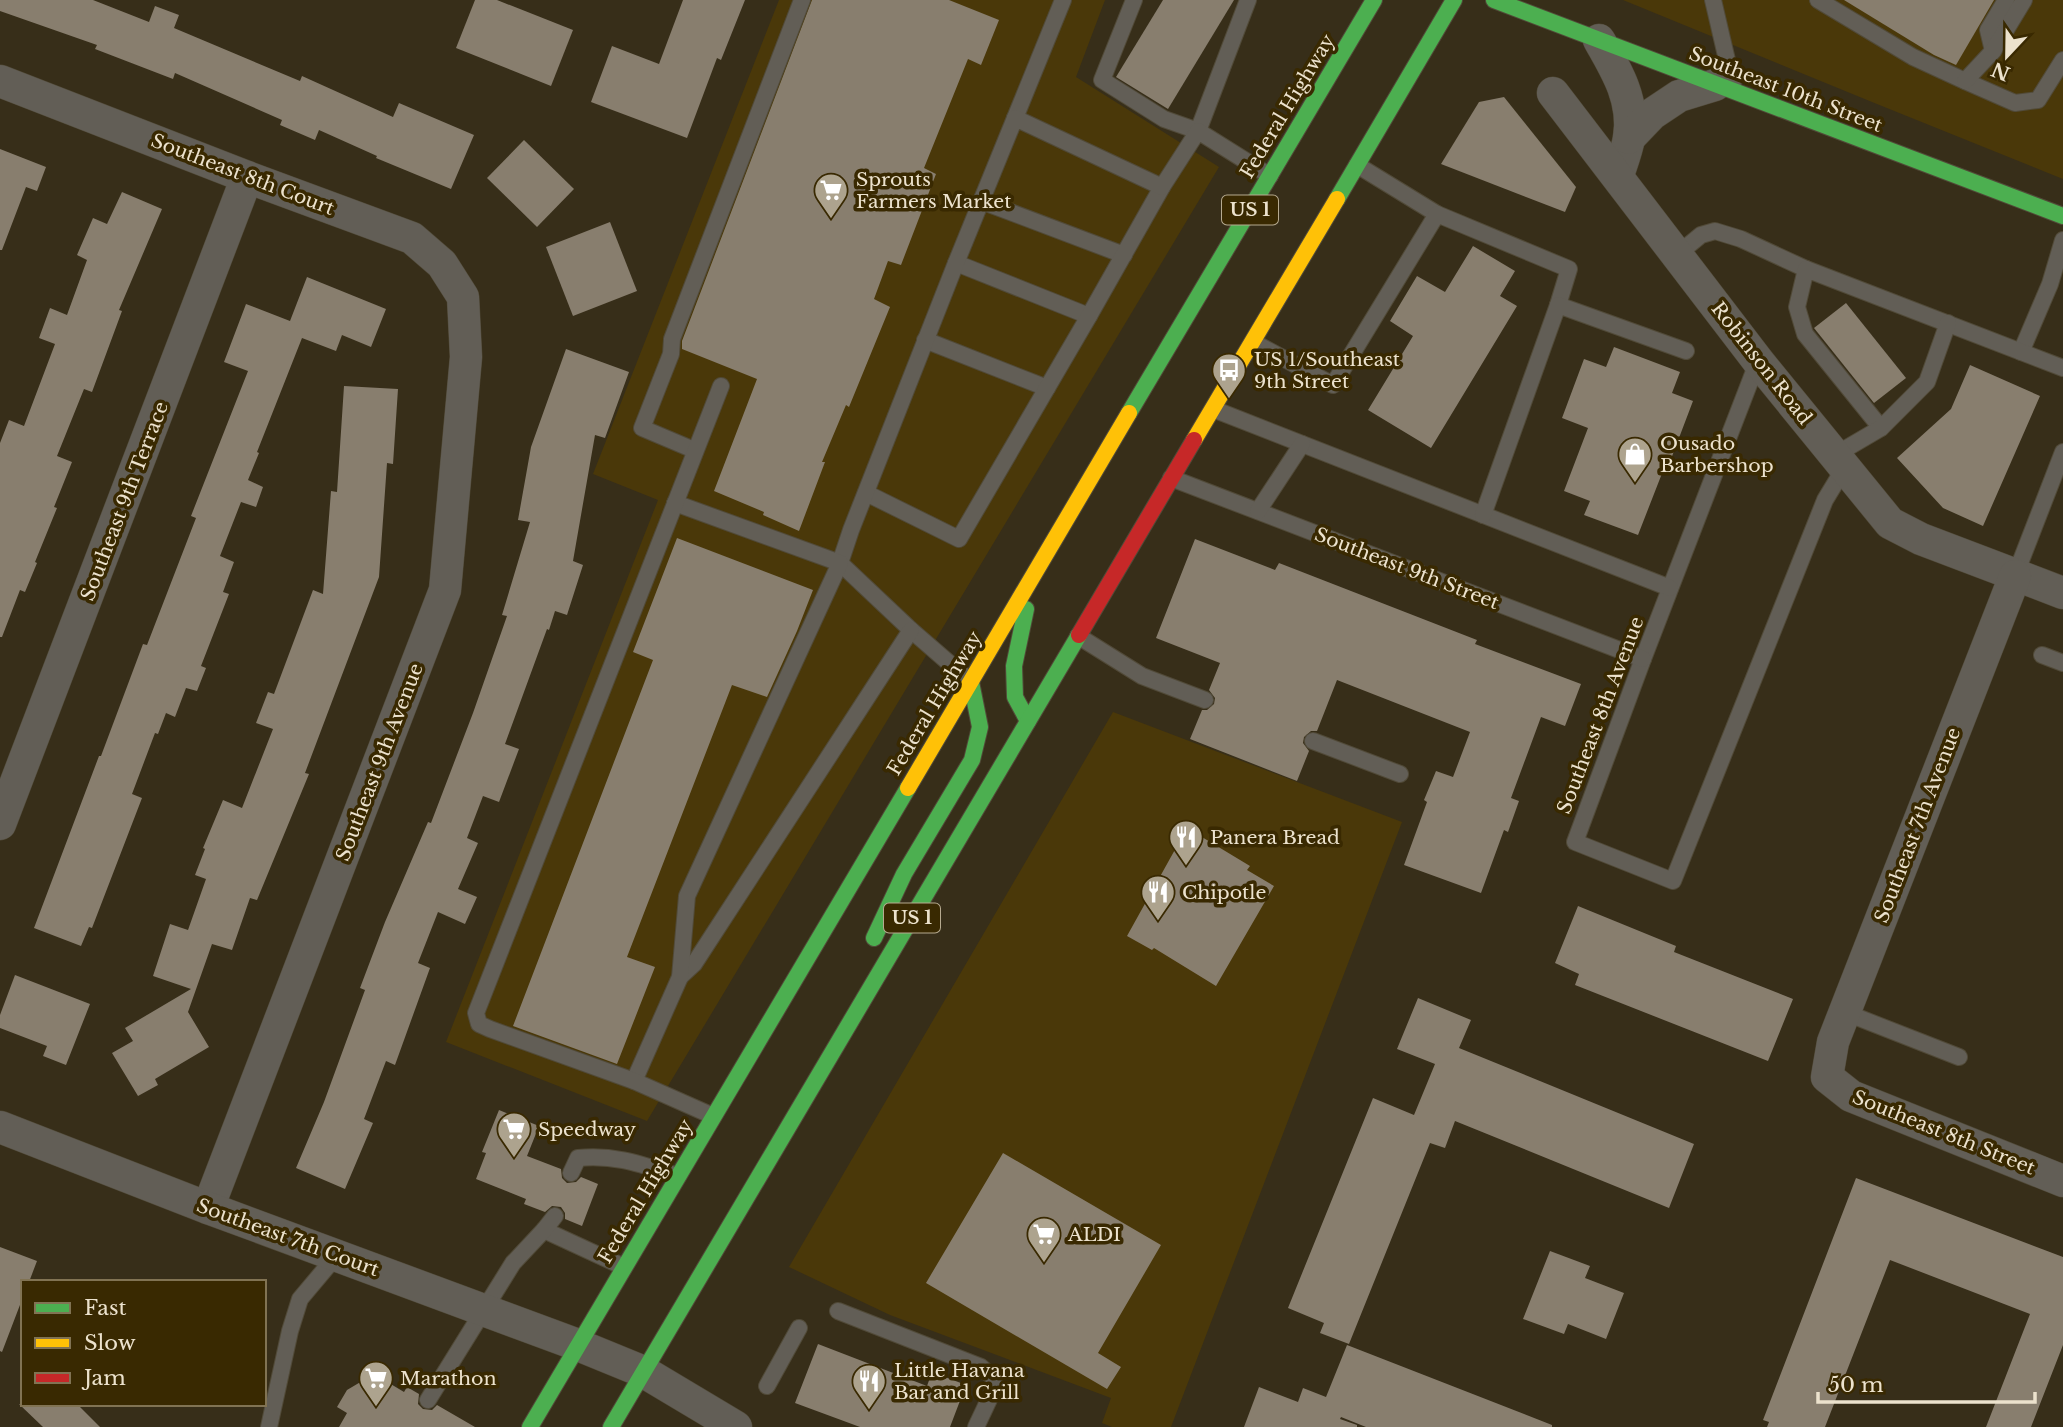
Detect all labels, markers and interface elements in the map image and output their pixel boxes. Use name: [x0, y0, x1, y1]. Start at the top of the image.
north arrow: [1972, 21, 2042, 91]
street label: Federal Highway: [1235, 30, 1340, 183]
street label: Southeast 10th Street: [1686, 42, 1887, 137]
text: N: [1988, 57, 2013, 85]
street label: Southeast 8th Court: [148, 129, 338, 220]
place label: Sprouts Farmers Market: [856, 168, 1012, 213]
supermarket icon: Sprouts Farmers Market: [812, 171, 850, 220]
road number: US 1: [1222, 196, 1278, 224]
street label: Robinson Road: [1707, 297, 1817, 429]
place label: US 1/Southeast 9th Street: [1254, 348, 1401, 393]
bus stop icon: US 1/Southeast 9th Street: [1210, 351, 1248, 400]
street label: Southeast 9th Terrace: [76, 398, 173, 604]
place label: Ousado Barbershop: [1660, 432, 1774, 477]
shop icon: Ousado Barbershop: [1616, 435, 1654, 484]
street label: Southeast 9th Street: [1311, 523, 1503, 615]
street label: Southeast 8th Avenue: [1552, 613, 1649, 817]
street label: Federal Highway: [882, 627, 987, 780]
street label: Southeast 9th Avenue: [331, 660, 428, 864]
street label: Southeast 7th Avenue: [1870, 724, 1965, 926]
restaurant icon: Panera Bread: [1167, 818, 1205, 867]
place label: Panera Bread: [1210, 826, 1340, 849]
restaurant icon: Chipotle: [1139, 873, 1177, 922]
place label: Chipotle: [1182, 881, 1266, 904]
road number: US 1: [884, 903, 940, 932]
street label: Southeast 8th Street: [1849, 1085, 2039, 1180]
supermarket icon: Speedway: [495, 1110, 533, 1159]
street label: Federal Highway: [593, 1115, 698, 1268]
place label: Speedway: [538, 1118, 636, 1141]
street label: Southeast 7th Court: [194, 1194, 383, 1281]
supermarket icon: ALDI: [1025, 1215, 1063, 1264]
place label: ALDI: [1067, 1223, 1121, 1246]
legend: [21, 1280, 266, 1406]
text: Fast: [84, 1295, 126, 1321]
text: Slow: [84, 1330, 136, 1356]
supermarket icon: Marathon: [357, 1359, 395, 1408]
place label: Little Havana Bar and Grill: [894, 1359, 1025, 1404]
scale bar: [1818, 1360, 2035, 1404]
restaurant icon: Little Havana Bar and Grill: [850, 1362, 888, 1411]
text: Jam: [81, 1365, 126, 1391]
place label: Marathon: [400, 1367, 497, 1390]
text: 50 m: [1828, 1372, 1884, 1398]

